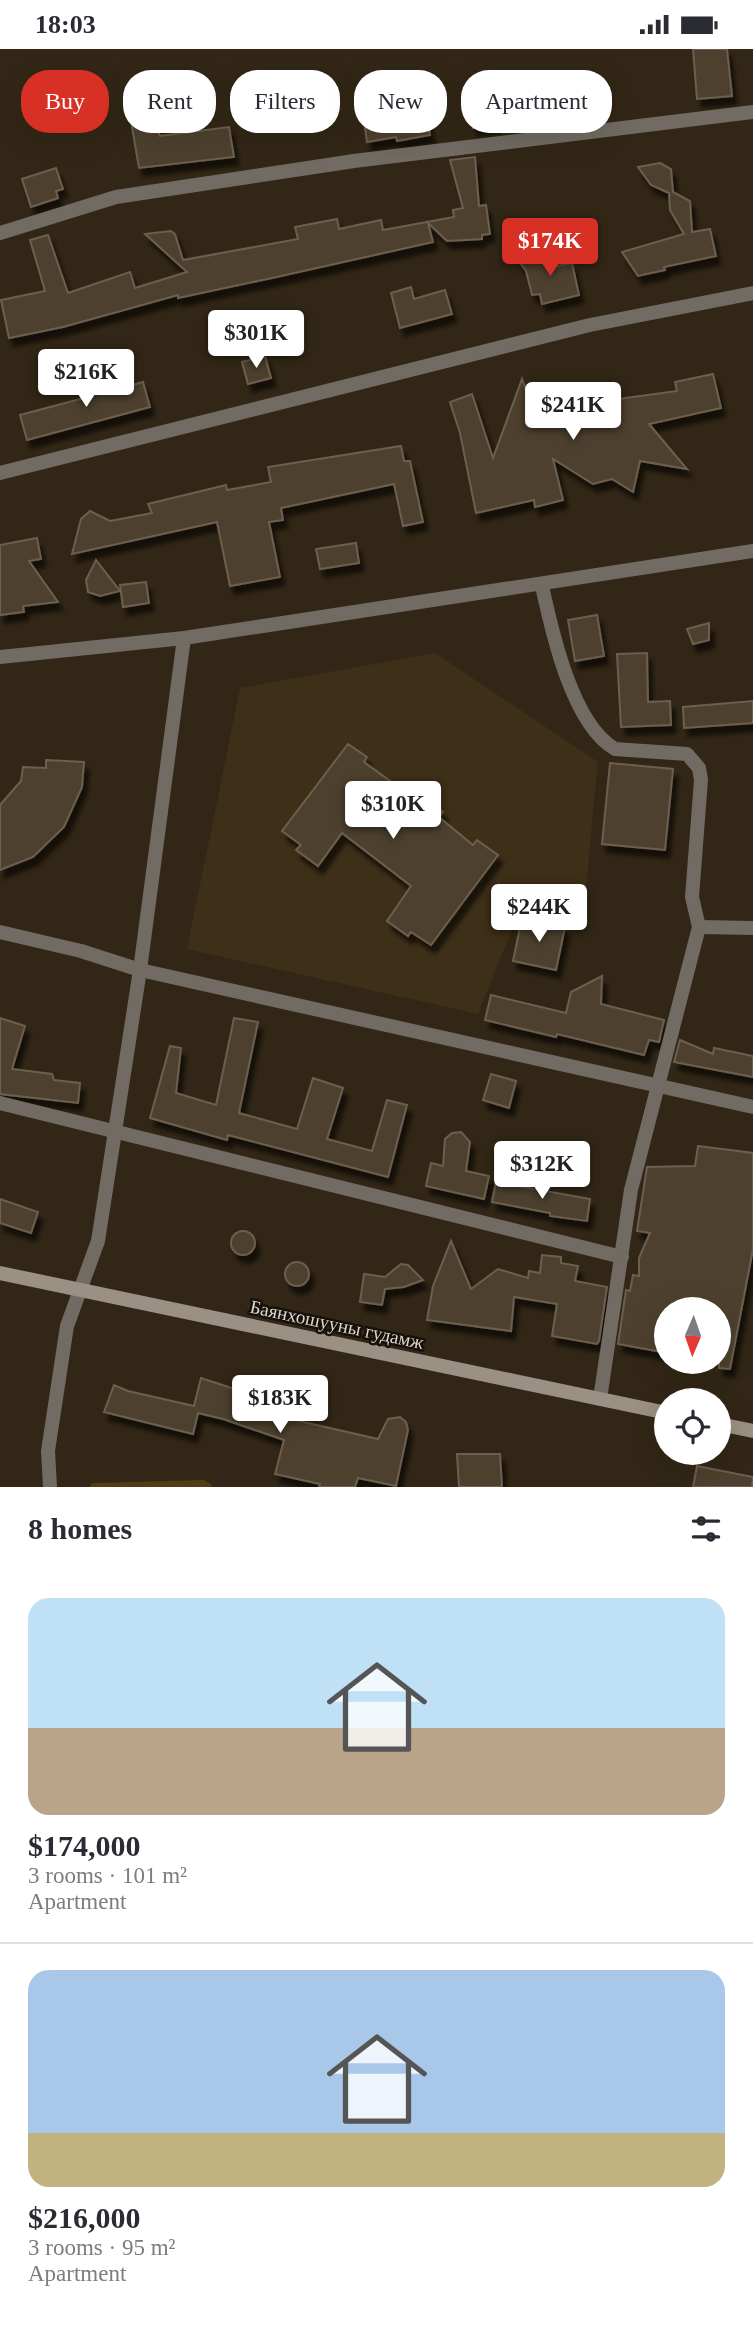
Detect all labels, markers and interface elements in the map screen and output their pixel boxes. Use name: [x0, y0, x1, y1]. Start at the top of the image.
text: 18:03: [35, 10, 96, 39]
chip: Buy: [21, 70, 109, 133]
chip: Rent: [123, 70, 216, 133]
chip: Filters: [230, 70, 340, 133]
chip: New: [354, 70, 447, 133]
chip: Apartment: [461, 70, 612, 133]
pin: $174K: [501, 219, 599, 278]
text: $174K: [518, 228, 582, 253]
pin: $301K: [207, 311, 305, 370]
text: $301K: [224, 320, 288, 345]
pin: $216K: [37, 349, 135, 409]
text: $216K: [54, 359, 118, 384]
pin: $241K: [524, 383, 622, 442]
text: $241K: [541, 392, 605, 417]
pin: $310K: [344, 781, 442, 841]
text: $310K: [361, 791, 425, 816]
pin: $244K: [490, 885, 588, 944]
text: $244K: [507, 894, 571, 919]
pin: $312K: [493, 1141, 591, 1201]
text: $312K: [510, 1151, 574, 1176]
street label: Баянхошууны гудамж: [248, 1296, 427, 1353]
north arrow: [654, 1297, 732, 1374]
map controls: [654, 1297, 731, 1465]
pin: $183K: [231, 1375, 329, 1435]
text: $183K: [248, 1385, 312, 1410]
button: locate: [654, 1388, 731, 1465]
icon: filters: [687, 1510, 725, 1548]
text: 8 homes: [28, 1512, 132, 1545]
icon: home: [314, 1644, 440, 1770]
text: $174,000: [28, 1829, 141, 1862]
text: 3 rooms · 101 m²: [28, 1863, 187, 1888]
text: Apartment: [28, 1889, 126, 1914]
icon: home: [314, 2016, 440, 2142]
text: $216,000: [28, 2201, 141, 2234]
text: 3 rooms · 95 m²: [28, 2235, 175, 2260]
text: Apartment: [28, 2261, 126, 2286]

